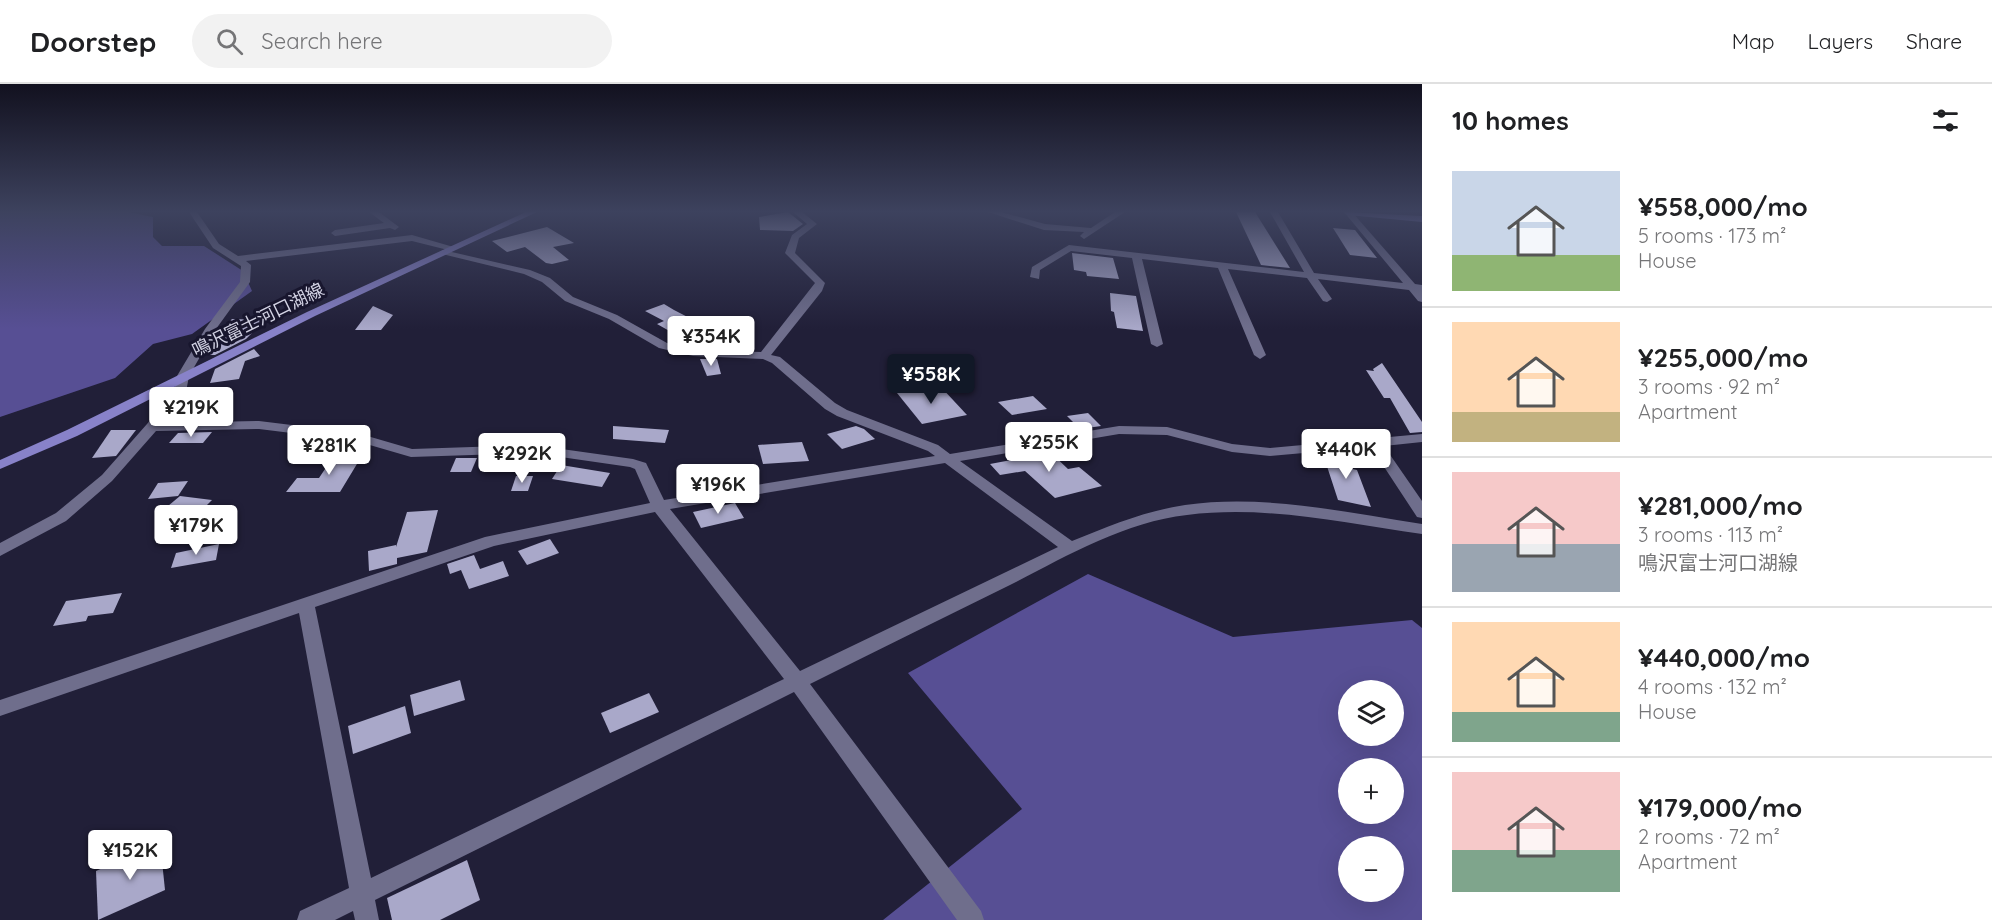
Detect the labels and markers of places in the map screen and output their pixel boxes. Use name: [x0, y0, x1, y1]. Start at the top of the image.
pin: ¥354K: [669, 316, 753, 367]
pin: ¥558K: [889, 354, 973, 405]
pin: ¥219K: [149, 387, 233, 438]
pin: ¥255K: [1007, 422, 1091, 473]
pin: ¥281K: [287, 425, 371, 476]
pin: ¥440K: [1304, 429, 1388, 480]
pin: ¥292K: [480, 433, 564, 484]
pin: ¥196K: [676, 464, 760, 515]
pin: ¥179K: [154, 505, 238, 556]
pin: ¥152K: [88, 830, 172, 881]

